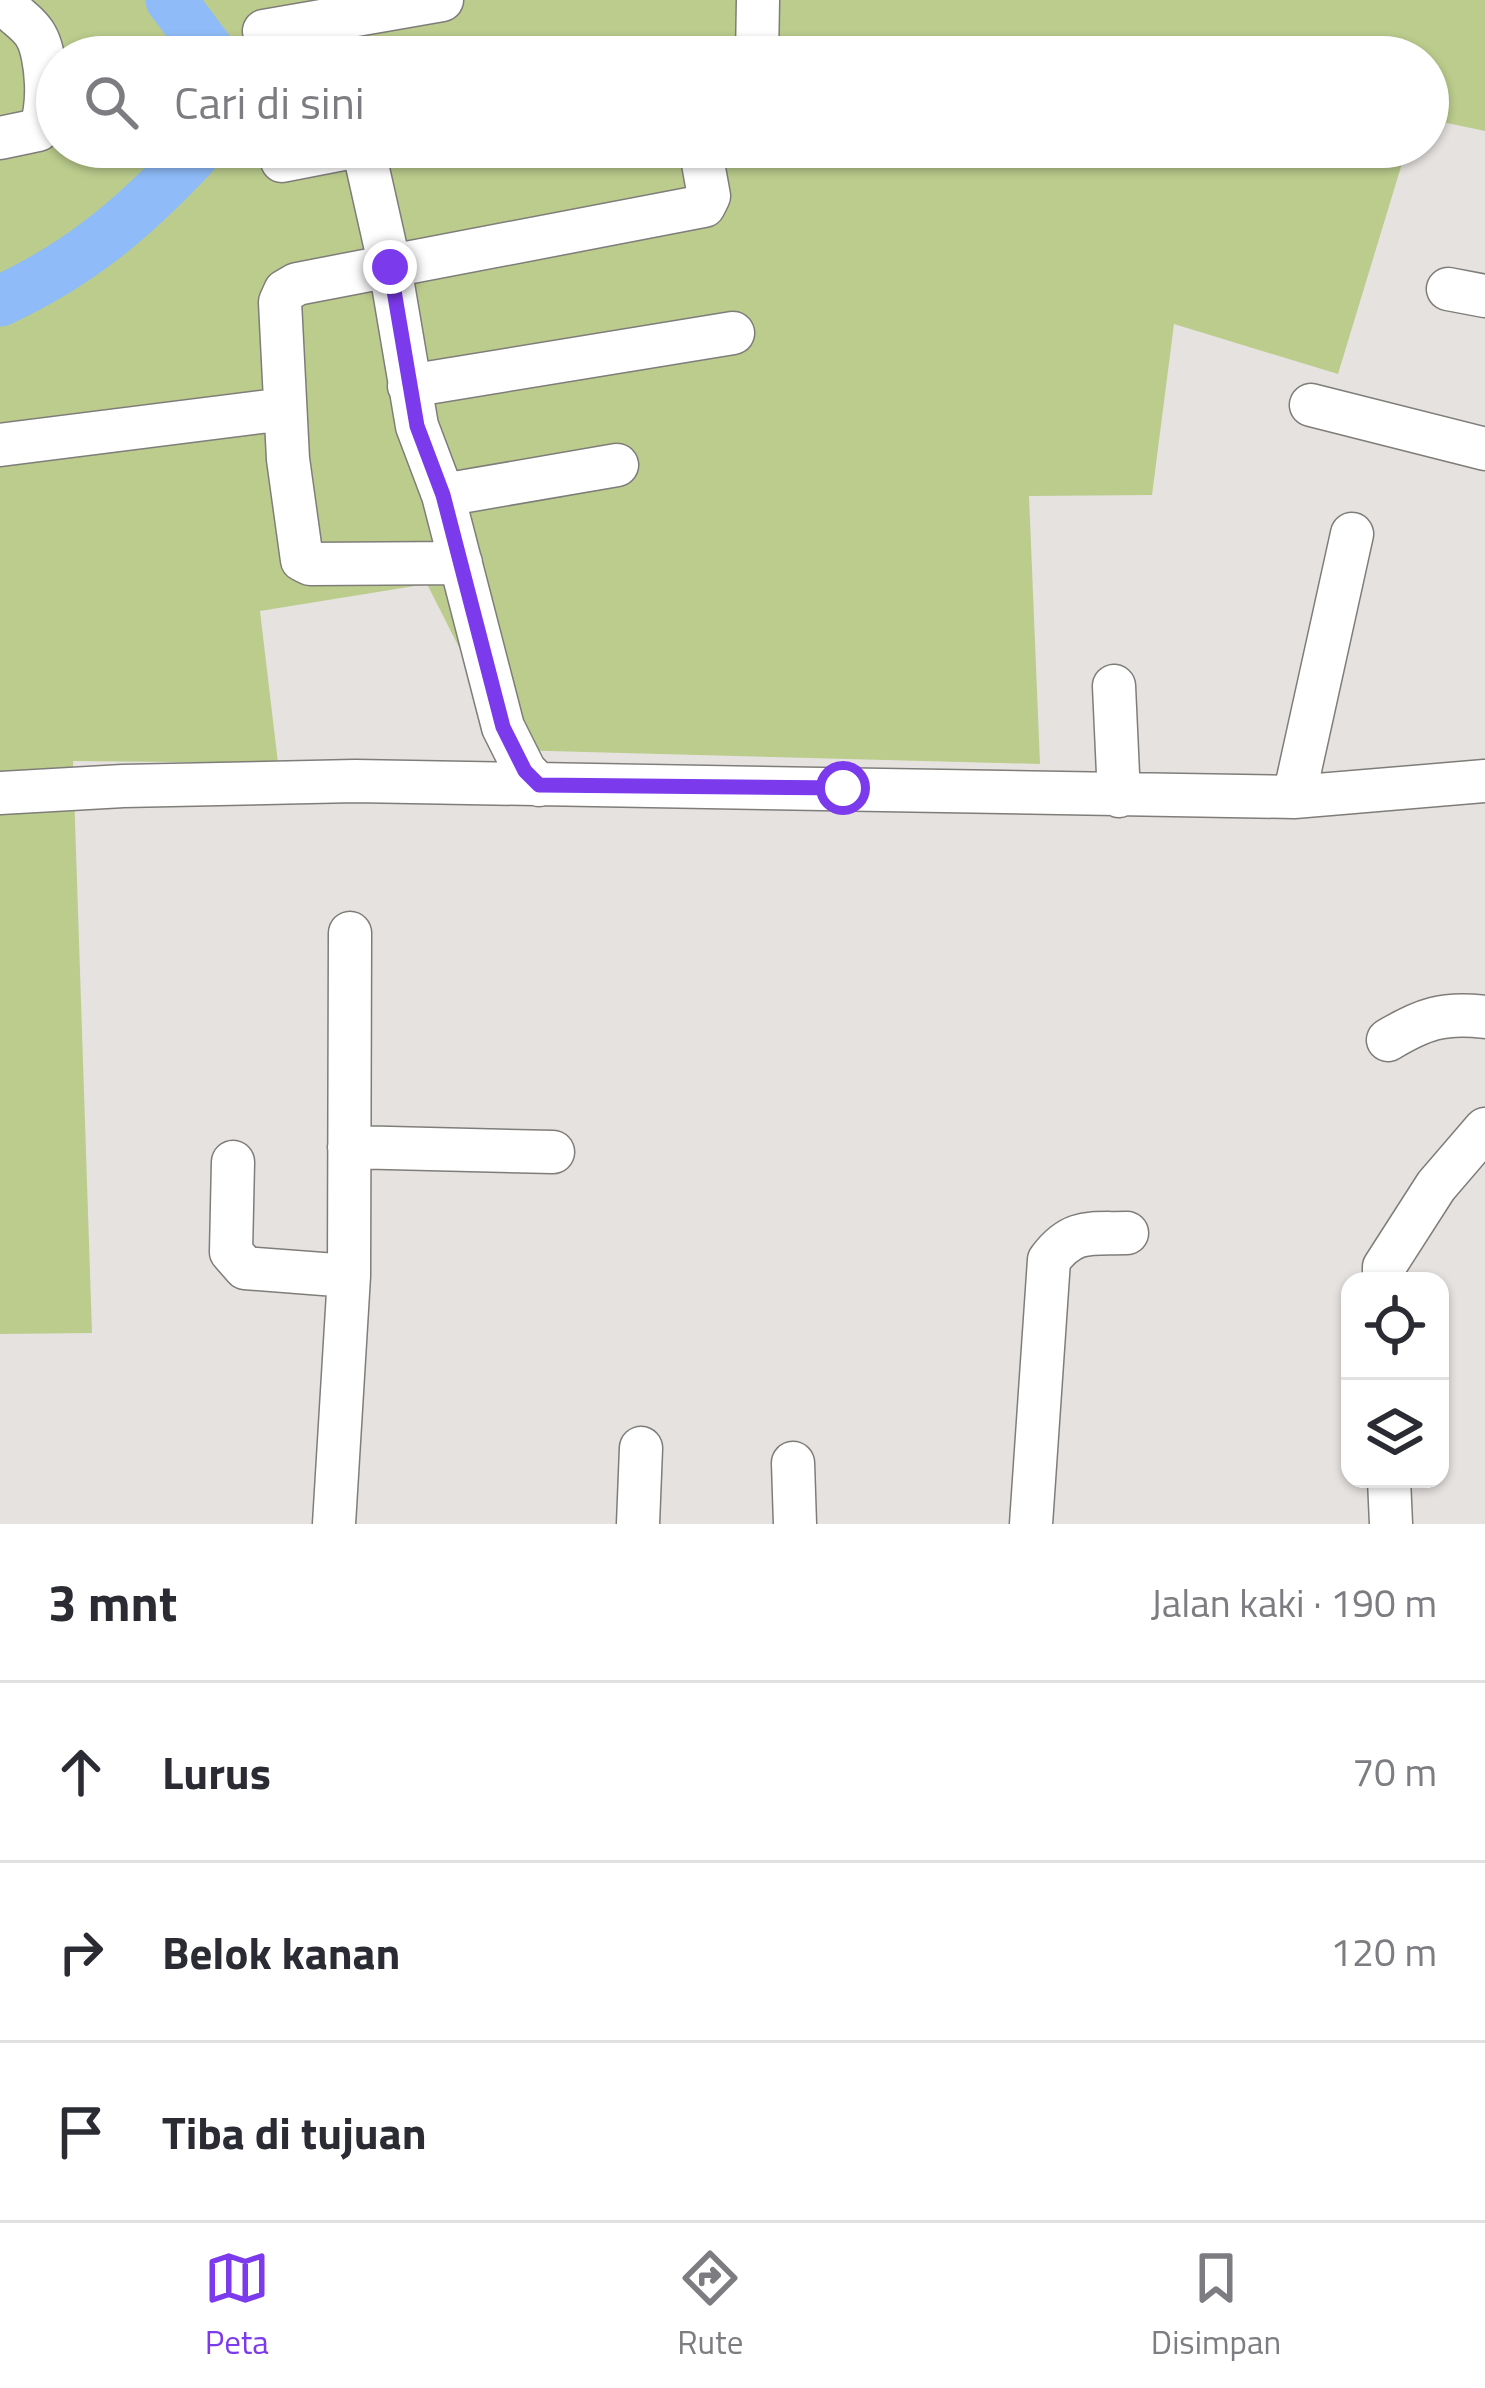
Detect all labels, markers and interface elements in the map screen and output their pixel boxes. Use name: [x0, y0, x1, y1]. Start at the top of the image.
search box: [36, 36, 1449, 168]
text: Cari di sini: [174, 68, 365, 136]
icon: search: [78, 69, 144, 135]
route end: [363, 240, 417, 294]
route start: [816, 761, 870, 815]
map controls: [1341, 1272, 1449, 1488]
button: locate: [1341, 1272, 1449, 1380]
button: layers: [1341, 1380, 1449, 1488]
text: 3 mnt: [48, 1563, 177, 1641]
text: Jalan kaki · 190 m: [1150, 1573, 1437, 1632]
text: Lurus: [162, 1738, 271, 1806]
icon: ahead: [48, 1739, 114, 1805]
text: 70 m: [1352, 1742, 1437, 1801]
text: Belok kanan: [162, 1918, 400, 1986]
icon: right: [48, 1919, 114, 1985]
text: 120 m: [1330, 1922, 1437, 1981]
text: Tiba di tujuan: [162, 2098, 427, 2166]
icon: arrive: [48, 2099, 114, 2165]
tab: Peta: [204, 2245, 270, 2367]
tab: Rute: [677, 2245, 743, 2367]
tab: Disimpan: [1151, 2245, 1281, 2367]

